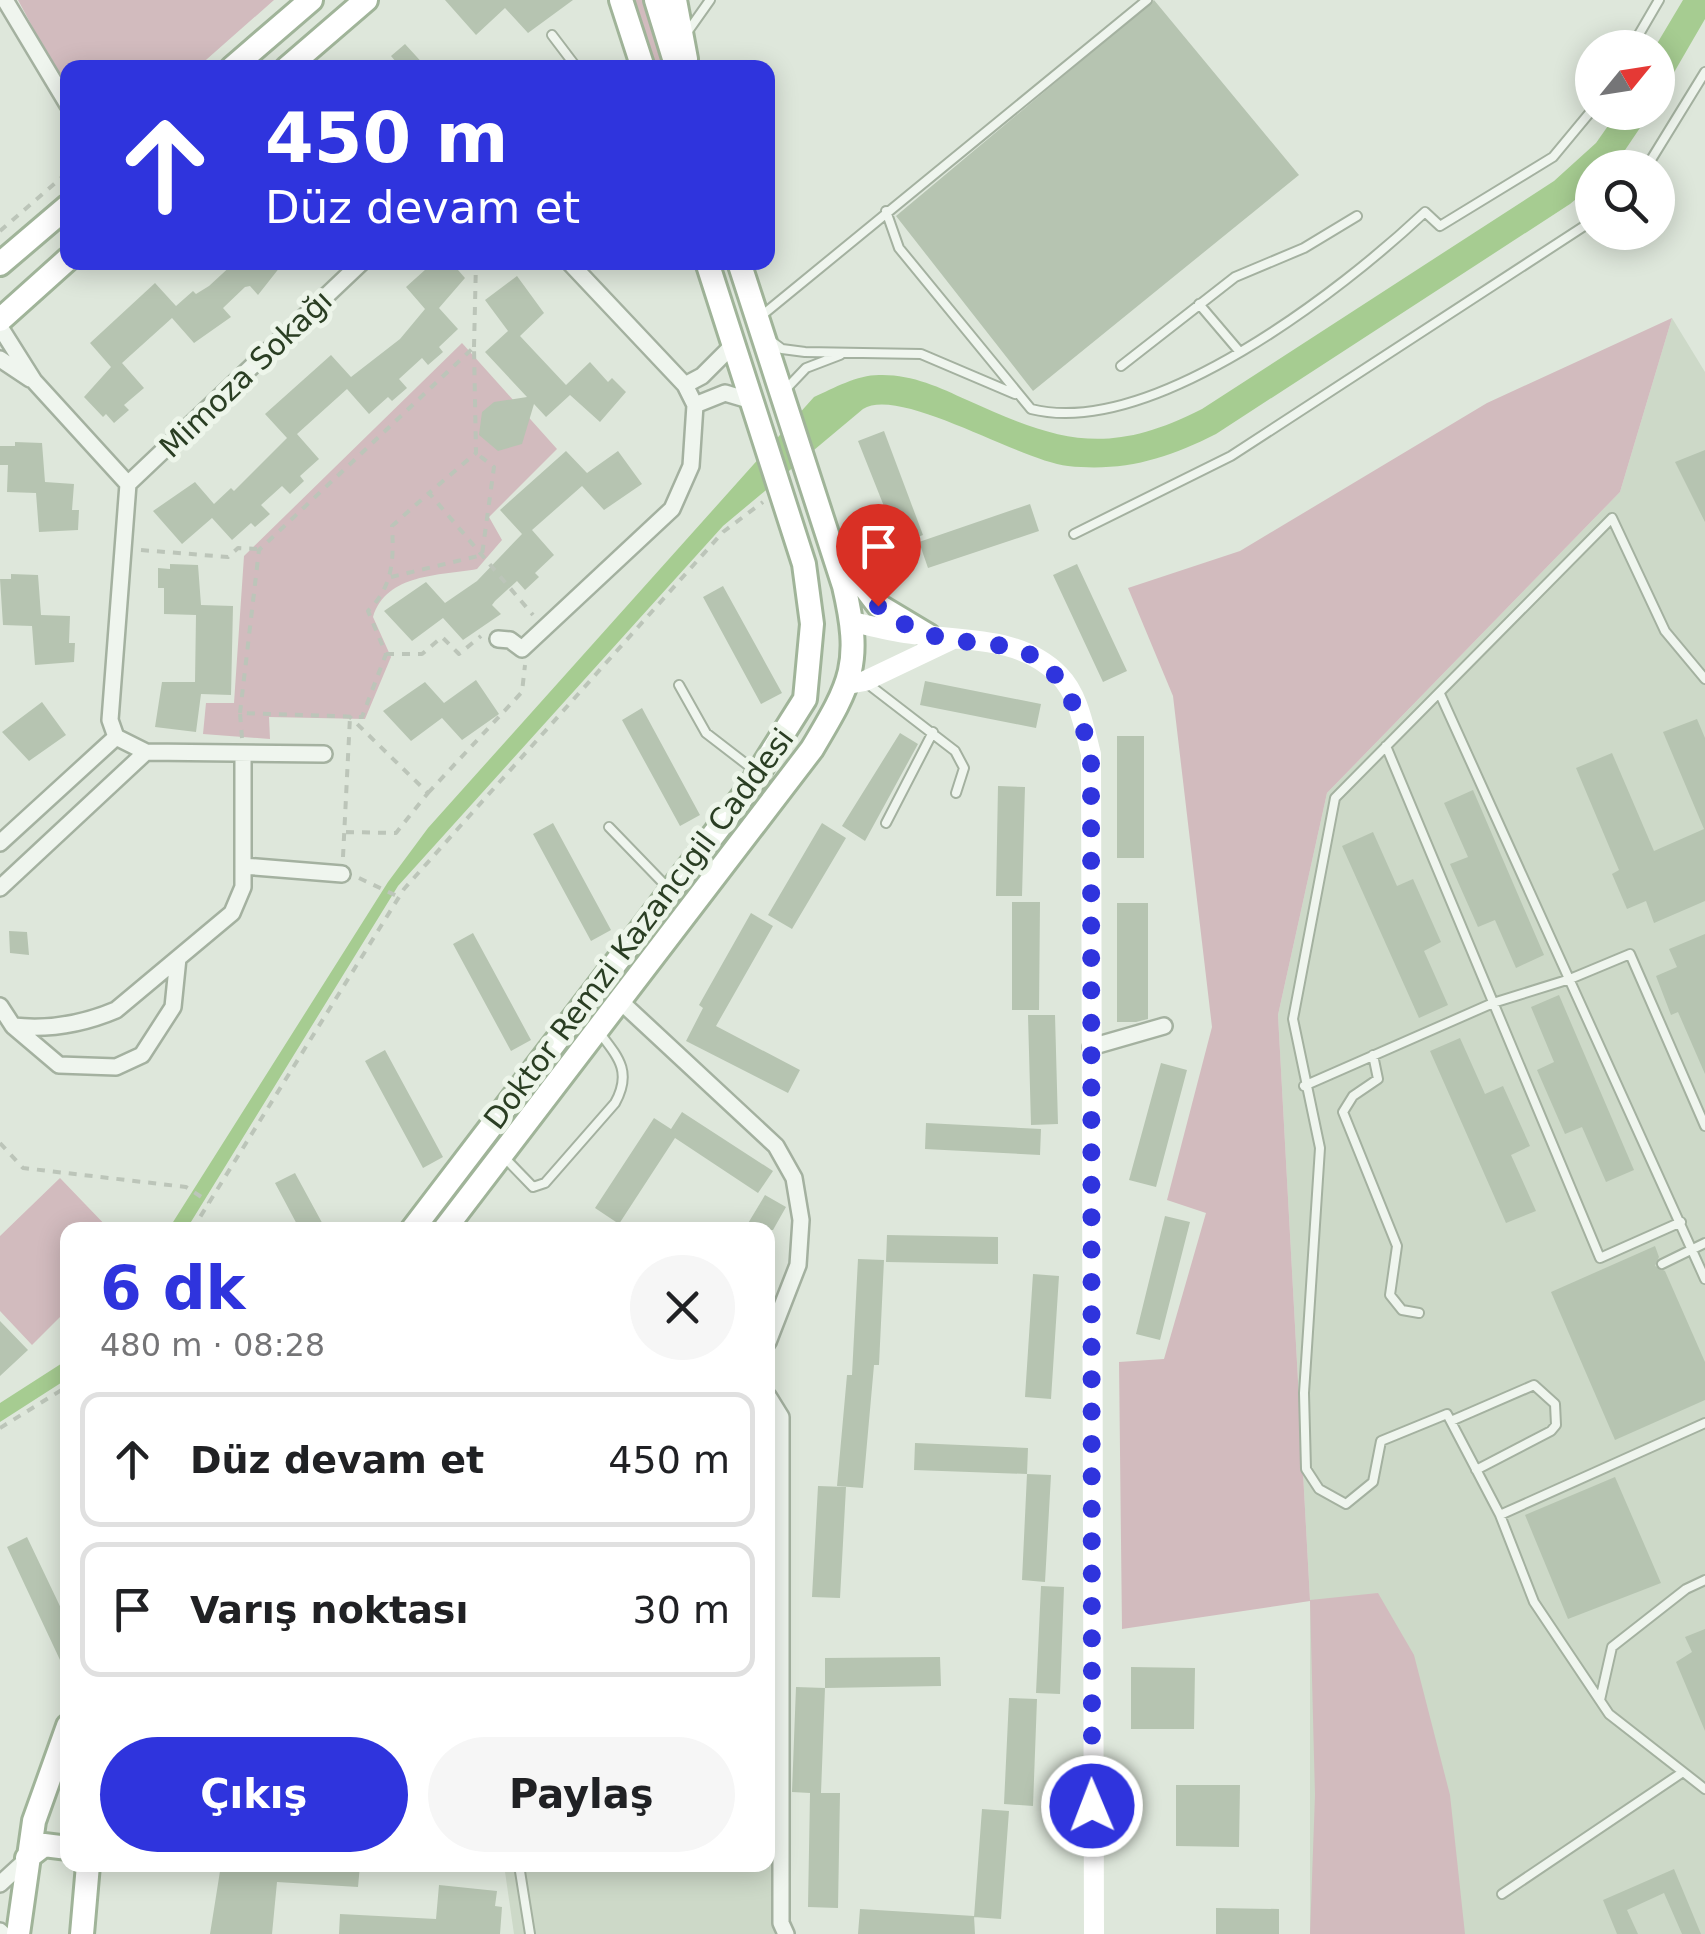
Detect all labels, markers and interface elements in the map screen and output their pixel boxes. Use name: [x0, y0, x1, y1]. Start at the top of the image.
north arrow: [1575, 30, 1675, 130]
map controls: [1575, 30, 1675, 250]
text: 450 m: [265, 97, 508, 179]
icon: ahead: [100, 100, 230, 230]
button: search: [1575, 150, 1675, 250]
text: Düz devam et: [265, 181, 580, 234]
street label: Mimoza Sokağı: [152, 283, 339, 465]
pin: [836, 504, 921, 607]
icon: arrive: [851, 519, 906, 574]
street label: Doktor Remzi Kazancıgil Caddesi: [477, 722, 801, 1136]
text: 6 dk: [100, 1253, 246, 1323]
button: close: [630, 1255, 735, 1360]
text: 480 m · 08:28: [100, 1326, 325, 1364]
icon: ahead: [105, 1432, 160, 1487]
text: Düz devam et: [190, 1438, 484, 1482]
text: 450 m: [608, 1438, 730, 1482]
icon: arrive: [105, 1582, 160, 1637]
text: Varış noktası: [190, 1588, 468, 1632]
text: 30 m: [633, 1588, 730, 1632]
button: Çıkış: [100, 1737, 408, 1852]
button: Paylaş: [428, 1737, 735, 1852]
position arrow: [1040, 1754, 1144, 1858]

